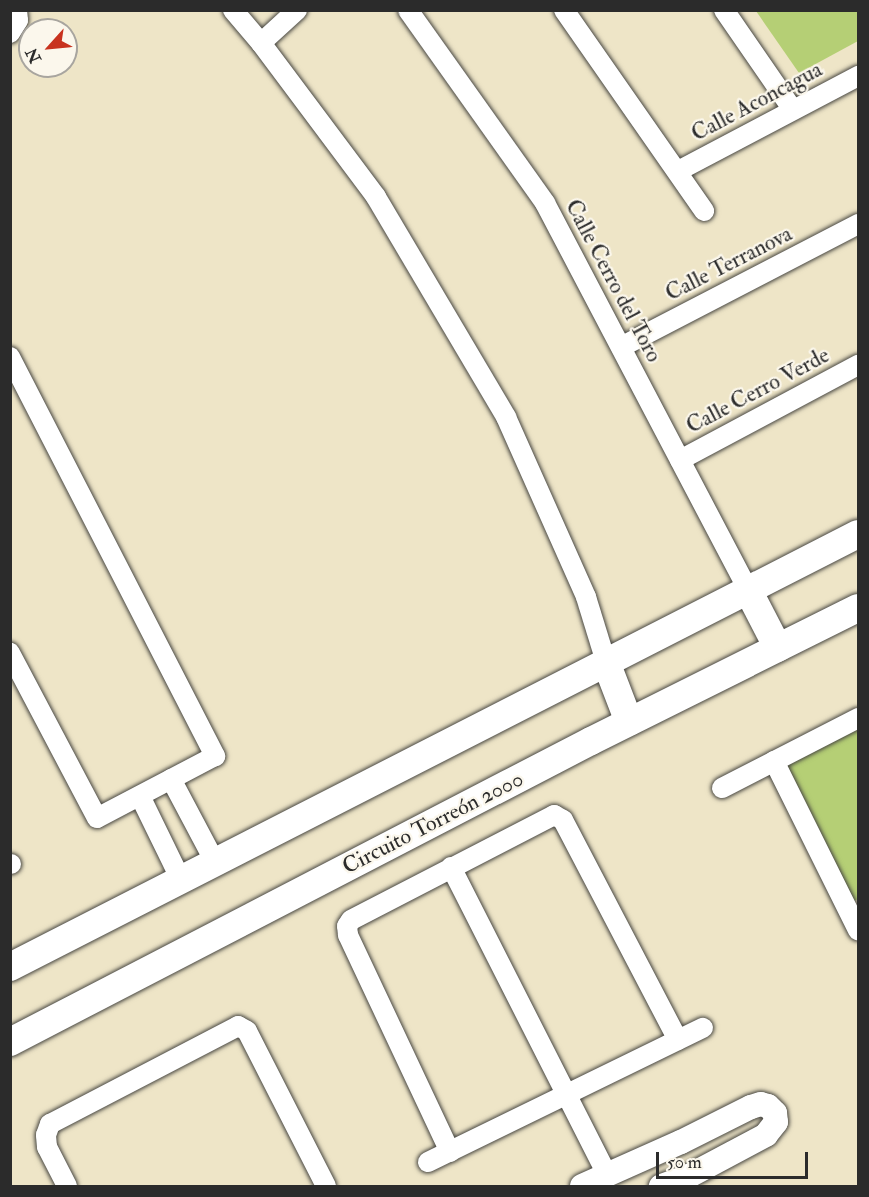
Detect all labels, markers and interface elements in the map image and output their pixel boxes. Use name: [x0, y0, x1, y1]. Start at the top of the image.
north arrow: [18, 18, 78, 78]
text: N: [22, 44, 46, 66]
street label: Calle Aconcagua: [687, 57, 827, 147]
street label: Calle Cerro del Toro: [559, 195, 667, 367]
street label: Calle Terranova: [661, 221, 797, 307]
street label: Calle Cerro Verde: [682, 342, 834, 440]
street label: Circuito Torreón 2000: [338, 766, 528, 880]
scale bar: [659, 1140, 810, 1178]
text: 50 m: [667, 1151, 702, 1174]

